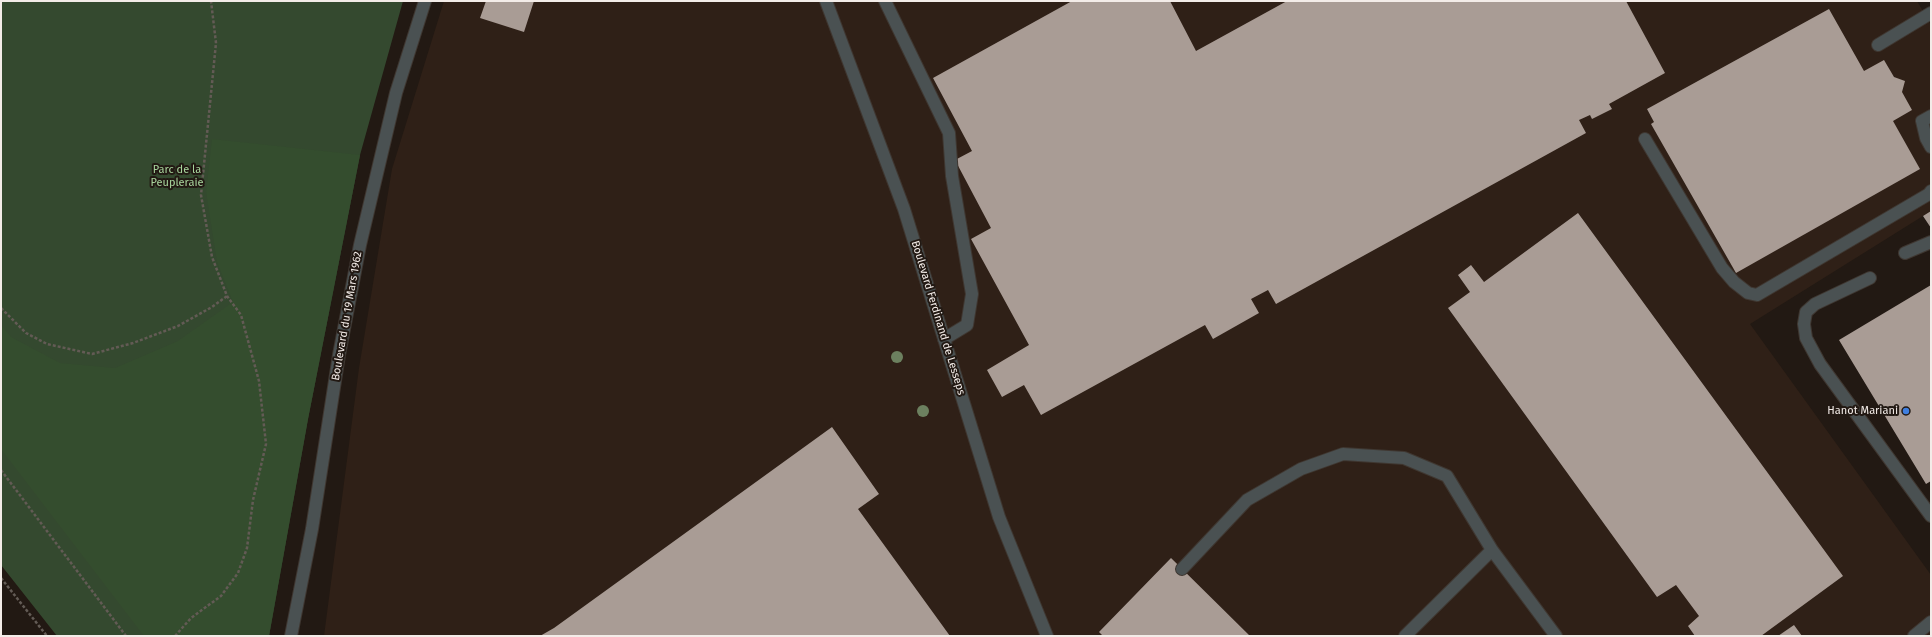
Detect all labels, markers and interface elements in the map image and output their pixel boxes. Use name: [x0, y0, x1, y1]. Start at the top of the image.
park label: Parc de la Peupleraie: [150, 163, 204, 189]
street label: Boulevard Ferdinand de Lesseps: [908, 239, 968, 397]
street label: Boulevard du 19 Mars 1962: [329, 250, 365, 382]
place label: Hanot Mariani: [1827, 404, 1898, 418]
marker: Hanot Mariani: [1901, 406, 1911, 416]

